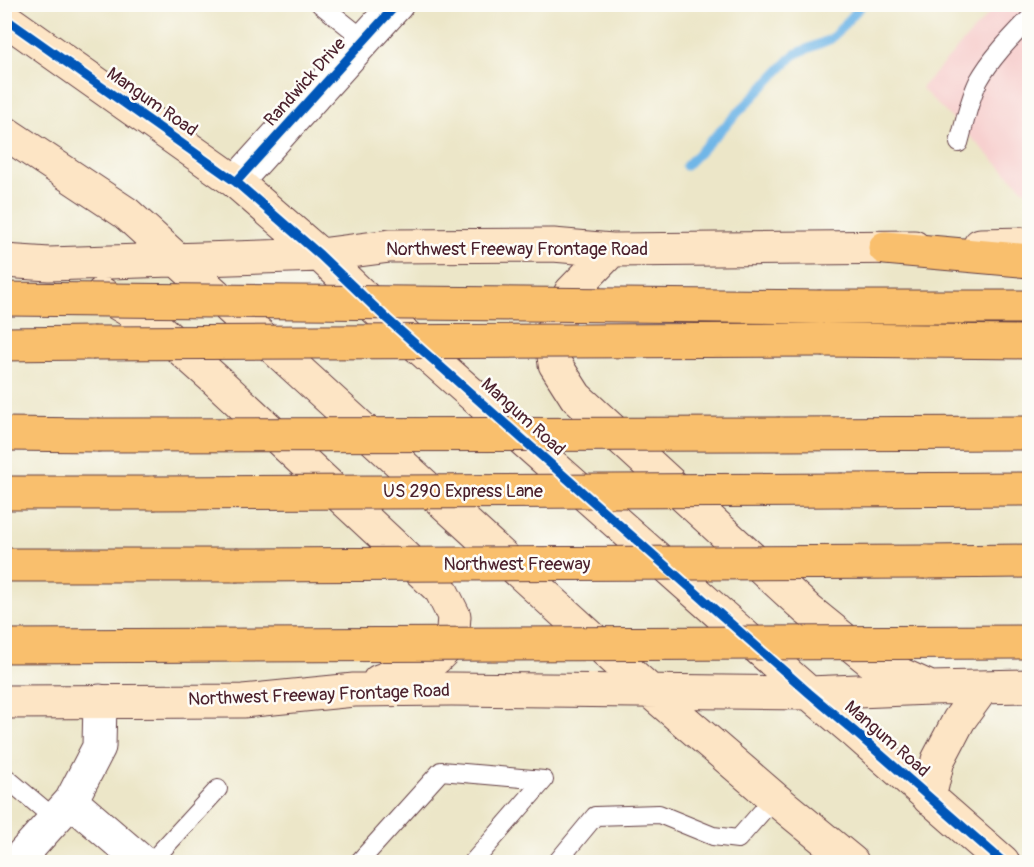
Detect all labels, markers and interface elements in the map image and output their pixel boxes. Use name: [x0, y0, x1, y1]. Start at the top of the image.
street label: Randwick Drive: [259, 33, 351, 131]
street label: Mangum Road: [102, 62, 202, 142]
street label: Northwest Freeway Frontage Road: [386, 238, 648, 261]
street label: Mangum Road: [476, 373, 570, 461]
street label: US 290 Express Lane: [383, 480, 543, 503]
street label: Northwest Freeway: [443, 553, 591, 576]
street label: Northwest Freeway Frontage Road: [188, 679, 450, 711]
street label: Mangum Road: [840, 696, 934, 782]

